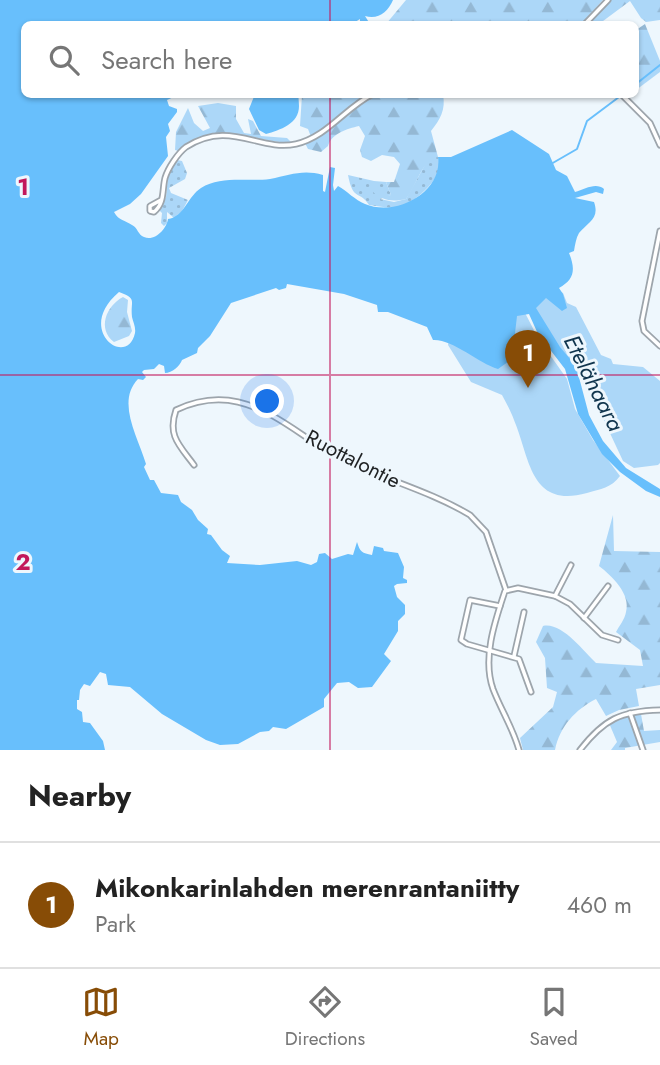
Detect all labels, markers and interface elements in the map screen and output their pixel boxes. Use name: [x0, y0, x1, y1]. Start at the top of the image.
search box: [21, 21, 639, 98]
icon: search: [45, 41, 83, 79]
text: Search here: [101, 41, 233, 79]
text: 1: [17, 170, 29, 204]
water label: Etelähaara: [555, 329, 633, 438]
pin: 1: [505, 330, 551, 388]
your location: [250, 384, 284, 418]
street label: Ruottalontie: [300, 422, 406, 496]
text: 2: [15, 545, 31, 579]
text: Nearby: [28, 774, 131, 817]
text: Mikonkarinlahden merenrantaniitty: [95, 869, 519, 907]
text: 1: [45, 888, 57, 922]
text: 460 m: [567, 888, 632, 922]
text: Park: [95, 907, 136, 941]
tab: Map: [82, 983, 120, 1052]
tab: Directions: [285, 983, 365, 1052]
tab: Saved: [530, 983, 578, 1052]

